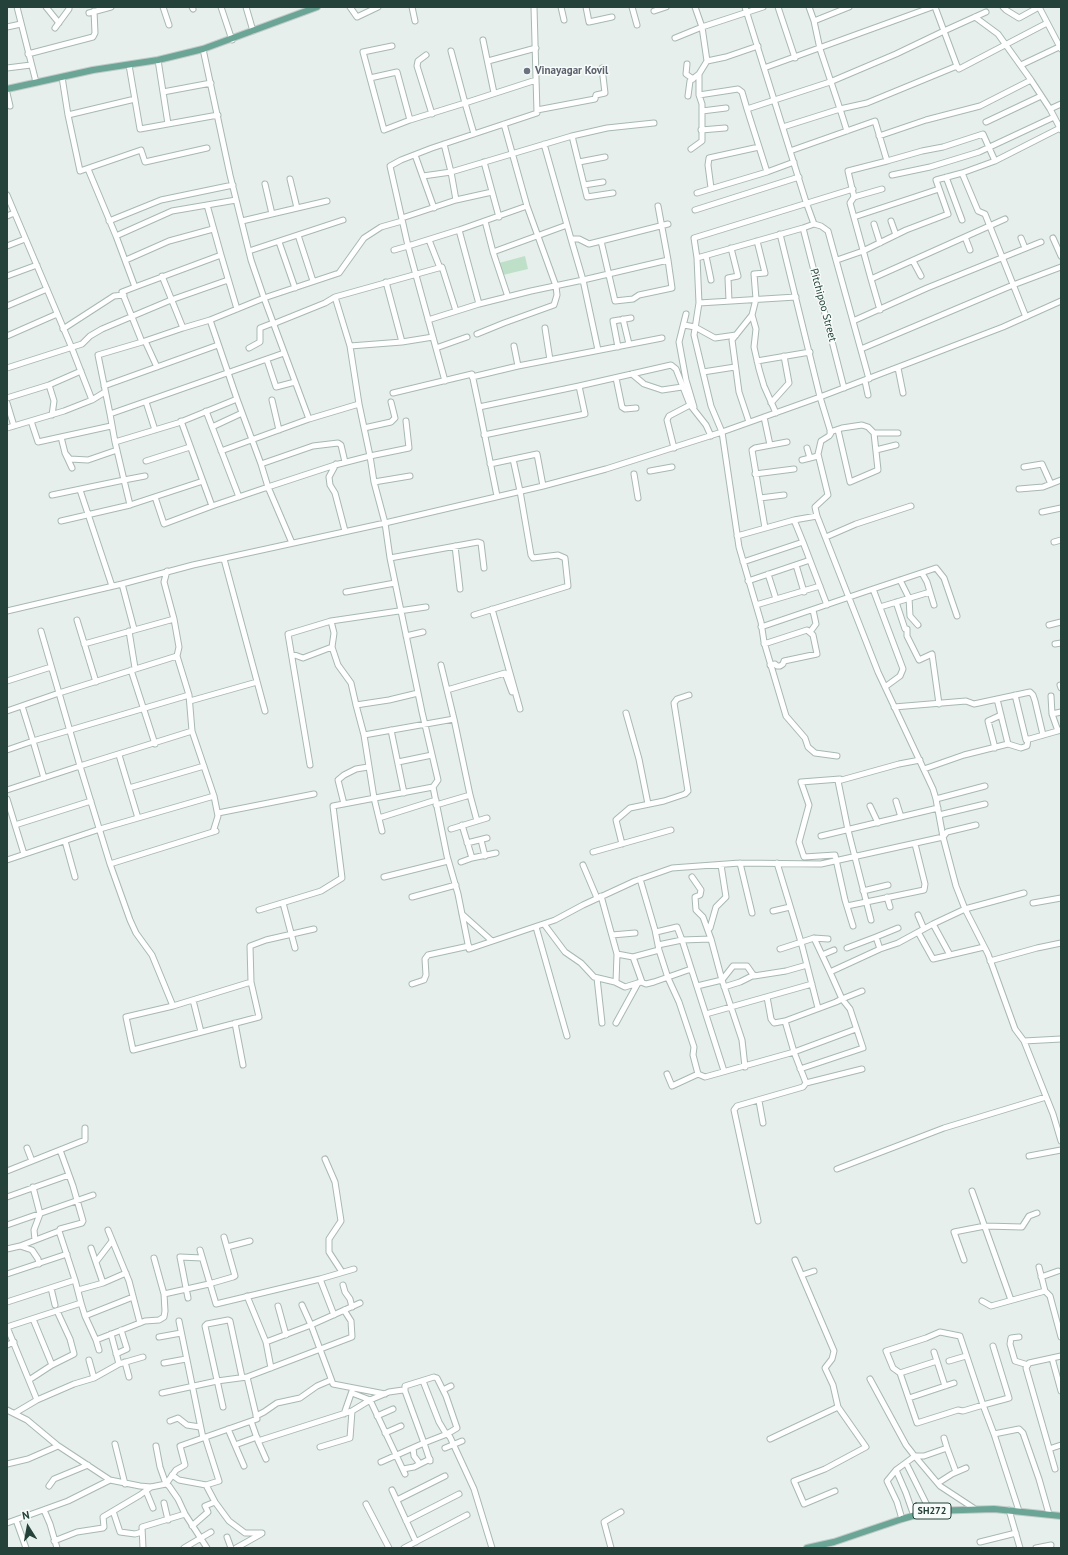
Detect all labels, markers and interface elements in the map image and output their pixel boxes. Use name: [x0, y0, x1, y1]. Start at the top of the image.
place label: Vinayagar Kovil: [535, 64, 608, 78]
marker: Vinayagar Kovil: [522, 66, 532, 76]
street label: Pitchipoo Street: [807, 267, 839, 343]
road number: SH272: [913, 1503, 951, 1519]
north arrow: [8, 1507, 48, 1547]
text: N: [21, 1508, 31, 1523]

